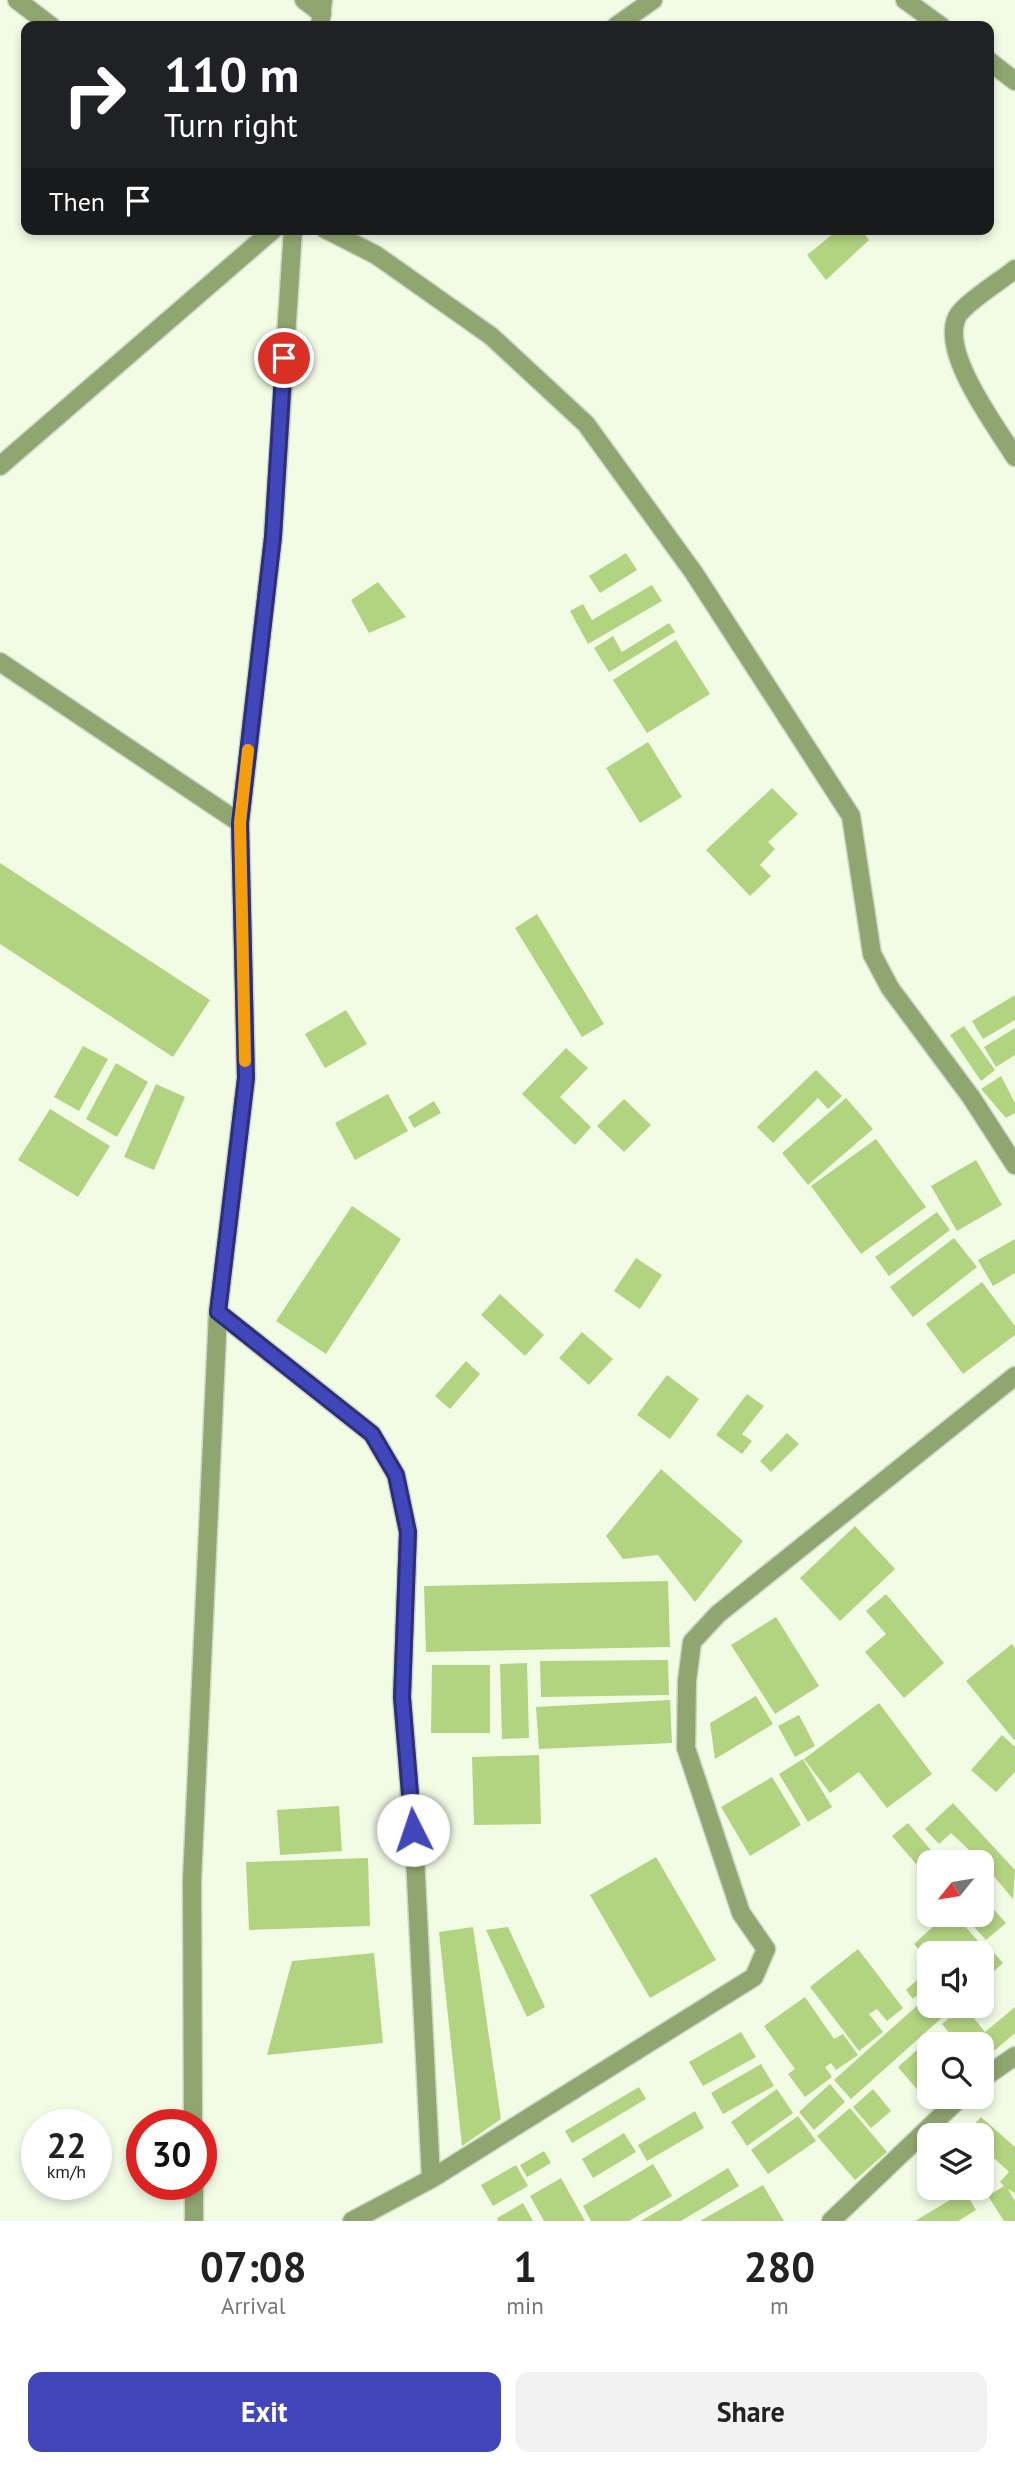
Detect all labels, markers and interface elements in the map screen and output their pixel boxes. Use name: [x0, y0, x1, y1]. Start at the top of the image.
text: 110 m: [164, 42, 299, 106]
icon: right: [49, 49, 140, 140]
text: Turn right: [164, 104, 298, 146]
icon: arrive: [119, 182, 157, 220]
text: Then: [49, 185, 105, 218]
pin: [254, 328, 314, 388]
icon: arrive: [265, 339, 303, 377]
position arrow: [376, 1793, 450, 1867]
north arrow: [917, 1850, 994, 1927]
map controls: [917, 1850, 994, 2200]
button: sound: [917, 1941, 994, 2018]
button: search: [917, 2032, 994, 2109]
speed limit sign: 30: [126, 2109, 217, 2200]
text: 22: [47, 2122, 86, 2168]
button: layers: [917, 2123, 994, 2200]
text: km/h: [47, 2160, 86, 2183]
text: 07:08: [200, 2239, 306, 2294]
text: 1: [513, 2239, 537, 2294]
text: 280: [744, 2239, 815, 2294]
text: Arrival: [221, 2291, 285, 2320]
text: min: [506, 2291, 544, 2320]
text: m: [770, 2291, 789, 2320]
button: Exit: [28, 2372, 501, 2452]
button: Share: [515, 2372, 987, 2452]

